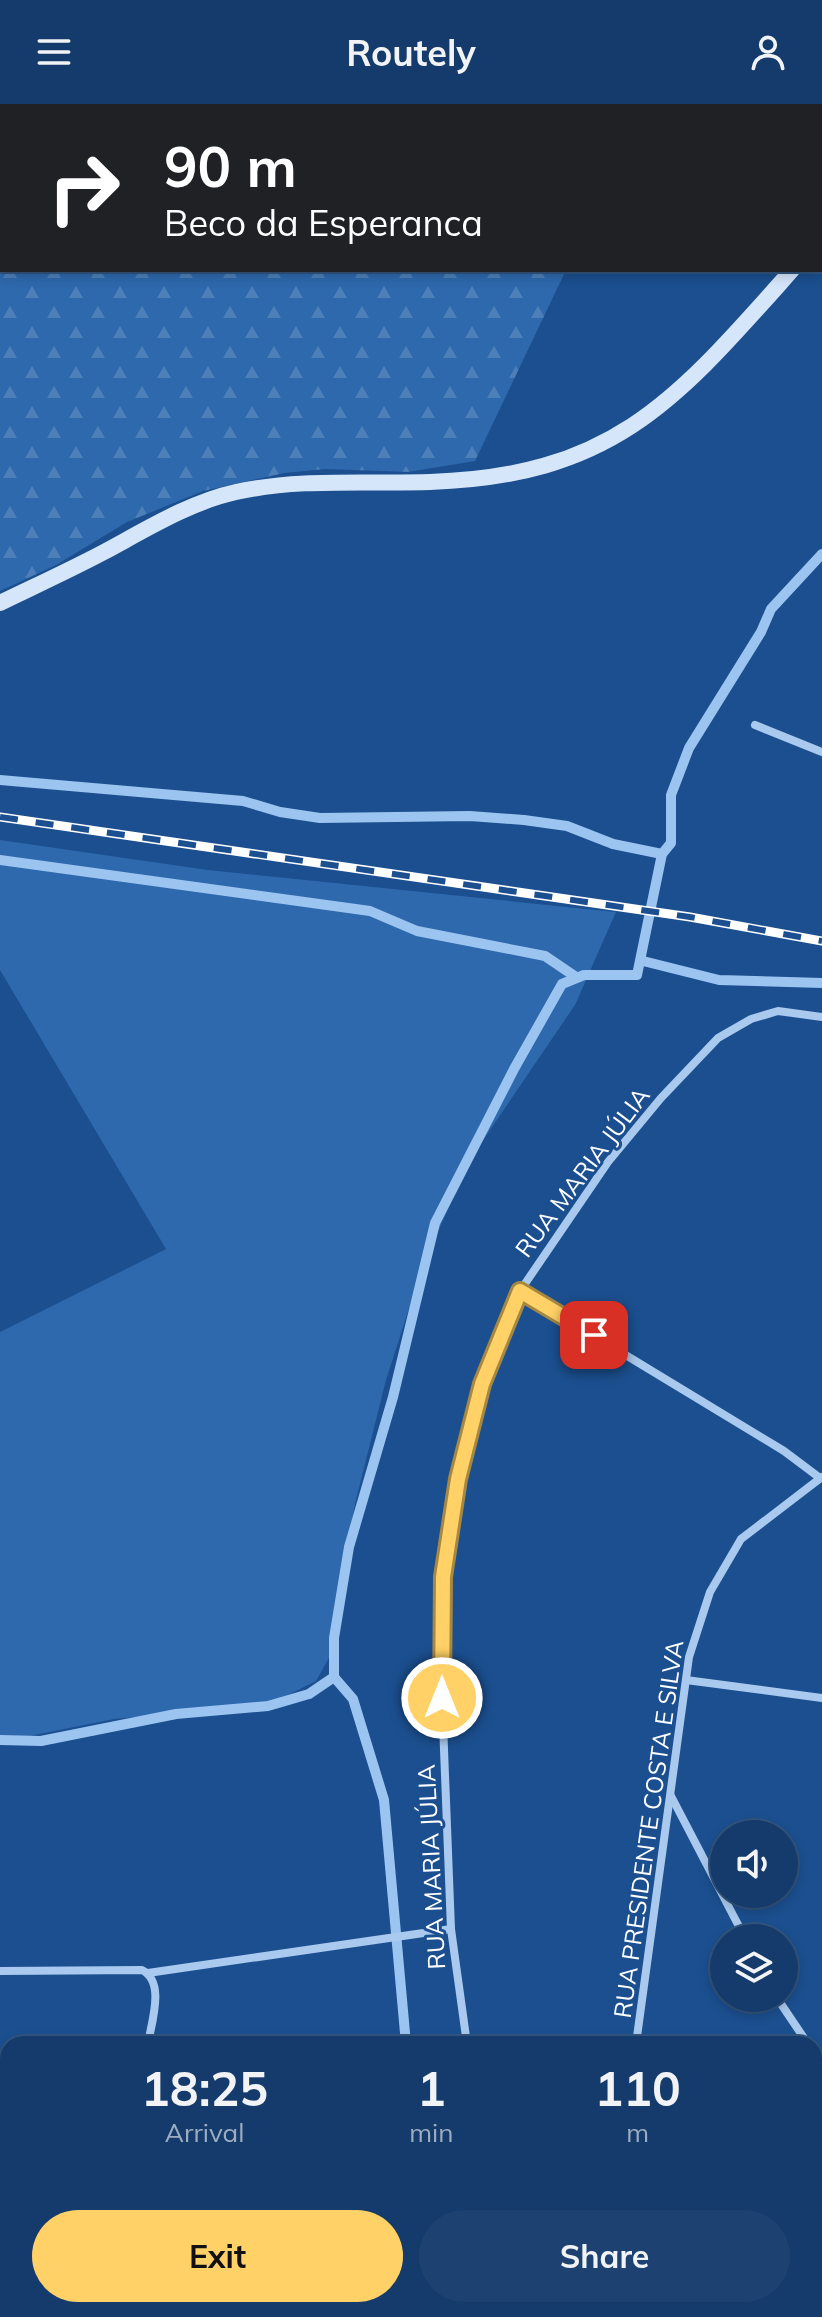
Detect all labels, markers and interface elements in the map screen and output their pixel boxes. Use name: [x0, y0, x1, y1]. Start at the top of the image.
icon: menu: [32, 30, 76, 74]
text: Routely: [346, 30, 476, 75]
icon: person: [746, 30, 790, 74]
text: 90 m: [164, 131, 297, 201]
icon: right: [32, 136, 136, 240]
text: Beco da Esperanca: [164, 200, 483, 245]
street label: RUA MARIA JÚLIA: [508, 1081, 656, 1263]
pin: [560, 1301, 628, 1369]
icon: arrive: [572, 1313, 616, 1357]
street label: RUA PRESIDENTE COSTA E SILVA: [607, 1638, 689, 2020]
position arrow: [400, 1656, 484, 1740]
street label: RUA MARIA JÚLIA: [411, 1763, 451, 1970]
map controls: [710, 1820, 798, 2012]
button: sound: [710, 1820, 798, 1908]
button: layers: [710, 1924, 798, 2012]
text: 18:25: [141, 2058, 268, 2118]
text: 1: [417, 2058, 446, 2118]
text: 110: [595, 2058, 681, 2118]
text: Arrival: [165, 2116, 244, 2149]
text: min: [409, 2116, 453, 2149]
text: m: [626, 2116, 649, 2149]
button: Exit: [32, 2210, 403, 2302]
button: Share: [419, 2210, 790, 2302]

